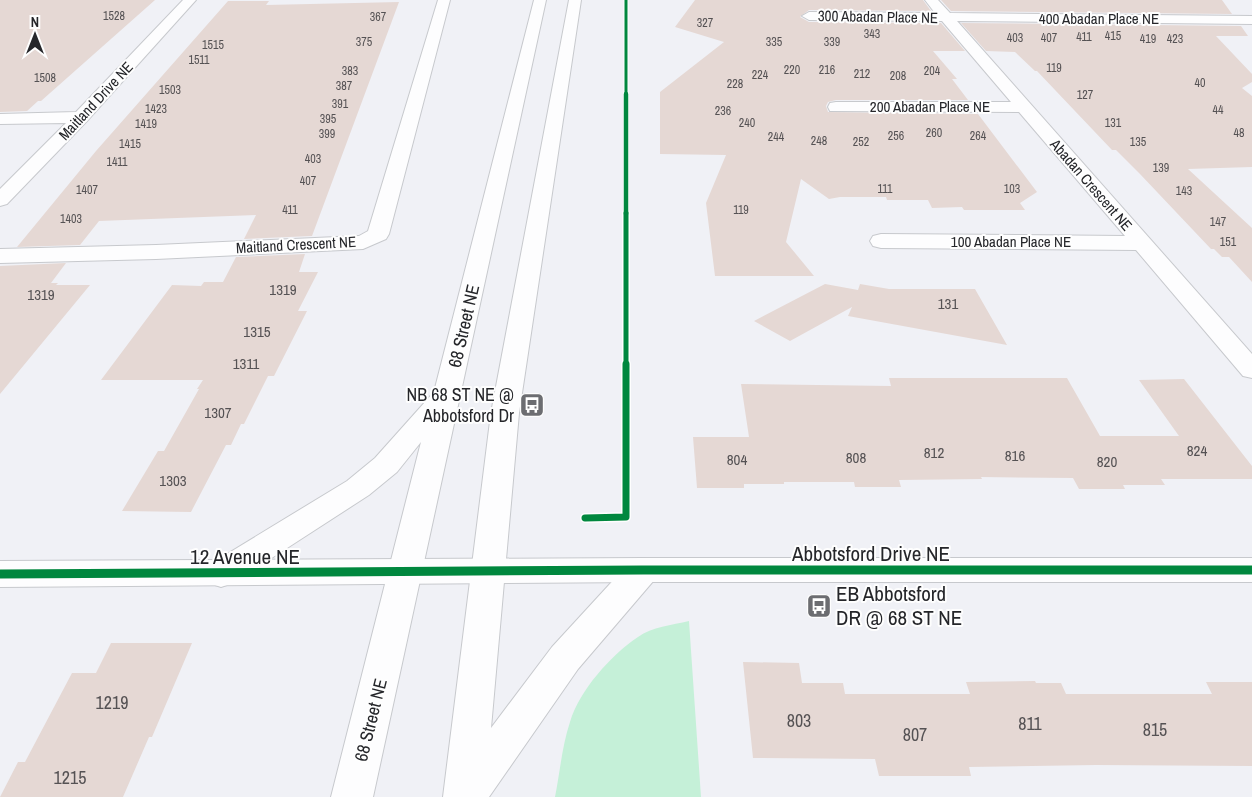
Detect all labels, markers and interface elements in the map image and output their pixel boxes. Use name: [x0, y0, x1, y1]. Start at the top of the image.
street label: 300 Abadan Place NE: [818, 5, 938, 28]
house number: 1528: [103, 8, 125, 24]
street label: 400 Abadan Place NE: [1039, 8, 1159, 29]
house number: 367: [370, 9, 387, 25]
north arrow: [10, 10, 60, 60]
text: N: [31, 13, 39, 31]
house number: 327: [697, 15, 714, 31]
house number: 343: [864, 26, 880, 42]
house number: 415: [1105, 28, 1122, 44]
house number: 411: [1076, 29, 1092, 45]
house number: 403: [1007, 30, 1023, 46]
house number: 407: [1041, 30, 1058, 46]
house number: 419: [1140, 31, 1156, 47]
house number: 423: [1167, 31, 1183, 47]
house number: 375: [356, 34, 373, 50]
house number: 335: [766, 34, 783, 50]
house number: 339: [824, 34, 840, 50]
house number: 1515: [202, 37, 224, 53]
house number: 1511: [188, 52, 210, 68]
street label: Maitland Drive NE: [54, 57, 138, 145]
house number: 119: [1046, 60, 1062, 76]
house number: 220: [784, 62, 800, 78]
house number: 216: [819, 62, 835, 78]
house number: 383: [342, 63, 358, 79]
house number: 204: [924, 63, 941, 79]
house number: 212: [854, 66, 870, 82]
house number: 224: [752, 67, 769, 83]
house number: 208: [890, 68, 906, 84]
house number: 1508: [34, 70, 56, 86]
house number: 40: [1195, 75, 1205, 91]
house number: 228: [727, 76, 743, 92]
house number: 387: [336, 78, 353, 94]
house number: 1503: [159, 82, 181, 98]
house number: 127: [1077, 87, 1094, 103]
house number: 391: [332, 96, 349, 112]
street label: 200 Abadan Place NE: [870, 96, 990, 117]
house number: 1423: [145, 101, 167, 117]
house number: 44: [1213, 102, 1224, 118]
house number: 236: [715, 103, 731, 119]
house number: 395: [320, 111, 337, 127]
house number: 240: [739, 115, 755, 131]
house number: 131: [1105, 115, 1122, 131]
house number: 1419: [135, 116, 157, 132]
house number: 260: [926, 125, 942, 141]
house number: 48: [1234, 125, 1244, 141]
house number: 399: [319, 126, 335, 142]
house number: 256: [888, 128, 904, 144]
house number: 264: [970, 128, 987, 144]
house number: 244: [768, 129, 785, 145]
house number: 248: [811, 133, 827, 149]
street label: Abadan Crescent NE: [1045, 133, 1137, 235]
house number: 252: [853, 134, 869, 150]
house number: 135: [1130, 134, 1147, 150]
house number: 1415: [119, 136, 141, 152]
house number: 403: [305, 151, 321, 167]
house number: 1411: [106, 154, 128, 170]
house number: 139: [1153, 160, 1169, 176]
house number: 407: [300, 173, 317, 189]
house number: 111: [878, 181, 893, 197]
house number: 103: [1004, 181, 1020, 197]
house number: 1407: [76, 182, 98, 198]
house number: 143: [1176, 183, 1192, 199]
house number: 411: [282, 202, 298, 218]
house number: 119: [733, 202, 749, 218]
house number: 1403: [60, 211, 82, 227]
house number: 147: [1210, 214, 1227, 230]
street label: Maitland Crescent NE: [235, 231, 357, 258]
street label: 100 Abadan Place NE: [951, 231, 1071, 252]
house number: 151: [1220, 234, 1237, 250]
house number: 1319: [269, 279, 297, 300]
street label: 68 Street NE: [442, 282, 485, 370]
house number: 1319: [27, 284, 55, 305]
house number: 131: [938, 293, 958, 314]
house number: 1315: [243, 321, 271, 342]
house number: 1311: [233, 353, 259, 374]
place label: NB 68 ST NE @ Abbotsford Dr: [407, 382, 514, 428]
bus stop icon: NB 68 ST NE @ Abbotsford Dr: [519, 392, 545, 418]
house number: 1307: [204, 402, 232, 423]
house number: 824: [1187, 440, 1207, 461]
house number: 812: [924, 442, 944, 463]
house number: 816: [1005, 445, 1025, 466]
house number: 808: [846, 447, 866, 468]
house number: 804: [727, 449, 747, 470]
house number: 820: [1097, 451, 1117, 472]
house number: 1303: [159, 470, 187, 491]
street label: Abbotsford Drive NE: [791, 539, 950, 568]
street label: 12 Avenue NE: [190, 542, 300, 571]
place label: EB Abbotsford DR @ 68 ST NE: [836, 579, 962, 632]
bus stop icon: EB Abbotsford DR @ 68 ST NE: [806, 593, 832, 619]
street label: 68 Street NE: [348, 676, 393, 764]
house number: 1219: [96, 690, 128, 715]
house number: 803: [787, 708, 811, 733]
house number: 811: [1018, 711, 1043, 736]
house number: 815: [1143, 717, 1167, 742]
house number: 807: [903, 722, 927, 747]
house number: 1215: [54, 765, 86, 790]

